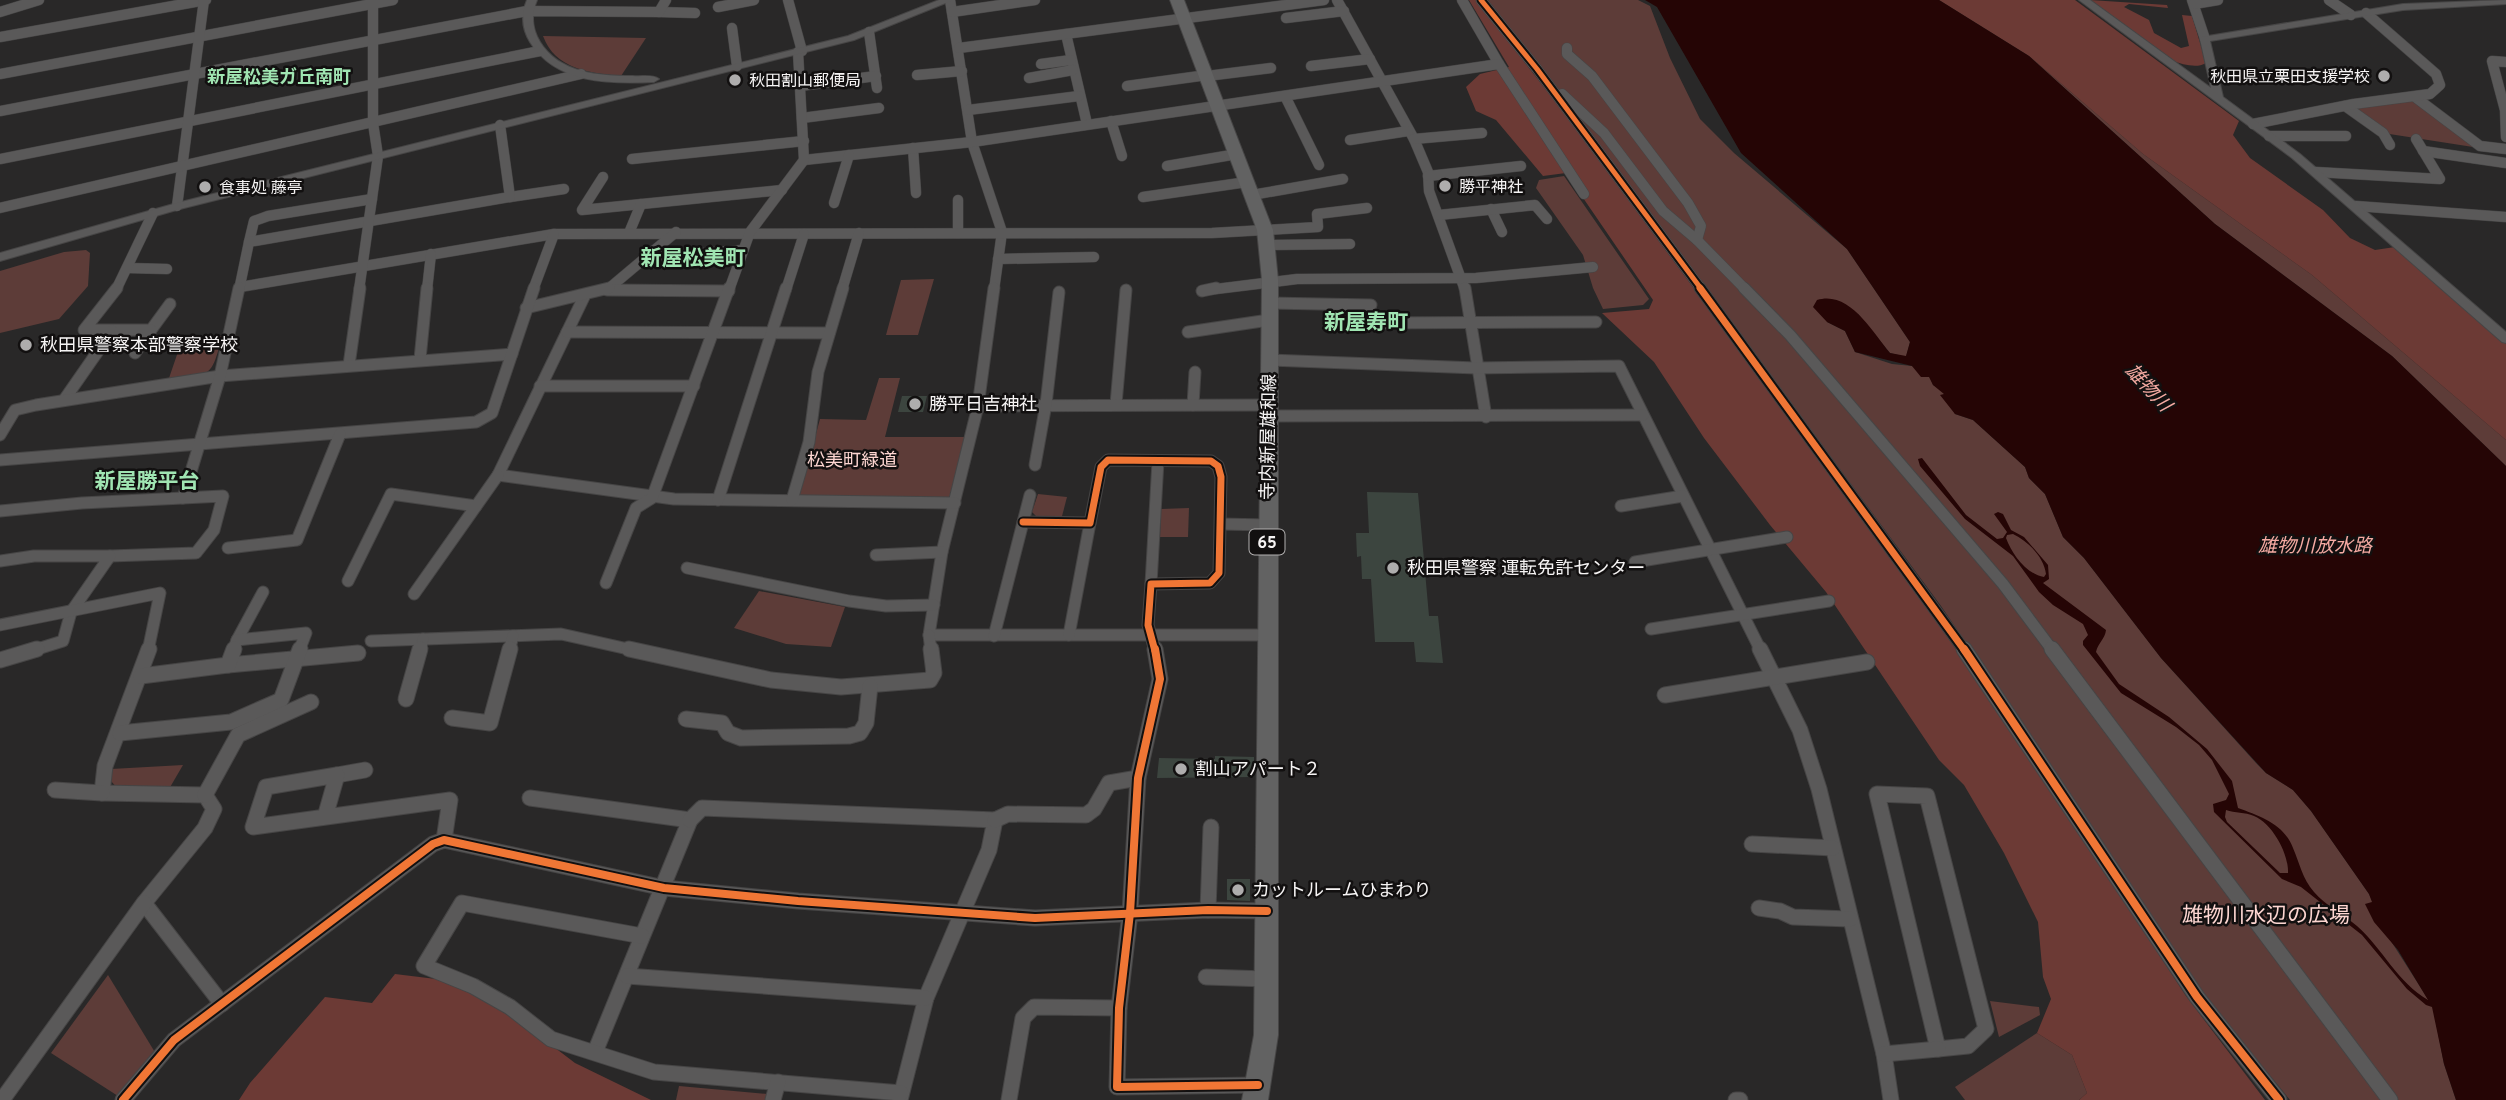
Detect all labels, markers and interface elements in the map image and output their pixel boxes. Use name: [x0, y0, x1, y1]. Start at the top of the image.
district label: 新屋松美ガ丘南町: [207, 67, 351, 90]
place label: 秋田県立栗田支援学校: [2210, 68, 2370, 88]
marker: 秋田県立栗田支援学校: [2376, 68, 2392, 84]
marker: 秋田割山郵便局: [727, 72, 743, 88]
place label: 秋田割山郵便局: [749, 72, 861, 92]
marker: 勝平神社: [1437, 178, 1453, 194]
place label: 勝平神社: [1459, 178, 1523, 198]
marker: 食事処 藤亭: [197, 179, 213, 195]
place label: 食事処 藤亭: [219, 179, 303, 199]
district label: 新屋松美町: [641, 246, 746, 273]
district label: 新屋寿町: [1324, 310, 1408, 337]
place label: 秋田県警察本部警察学校: [40, 335, 238, 358]
marker: 秋田県警察本部警察学校: [18, 337, 34, 353]
water label: 雄物川: [2119, 359, 2177, 419]
street label: 寺内新屋雄和線: [1257, 374, 1282, 500]
place label: 勝平日吉神社: [929, 394, 1037, 417]
marker: 勝平日吉神社: [907, 396, 923, 412]
park label: 松美町緑道: [807, 450, 897, 473]
district label: 新屋勝平台: [95, 469, 200, 496]
road number: 65: [1250, 530, 1284, 554]
water label: 雄物川放水路: [2258, 535, 2374, 559]
place label: 秋田県警察 運転免許センター: [1407, 558, 1645, 581]
marker: 秋田県警察 運転免許センター: [1385, 560, 1401, 576]
place label: 割山アパート２: [1195, 759, 1321, 782]
marker: 割山アパート２: [1173, 761, 1189, 777]
place label: カットルームひまわり: [1252, 880, 1431, 903]
marker: カットルームひまわり: [1230, 882, 1246, 898]
park label: 雄物川水辺の広場: [2182, 903, 2350, 930]

